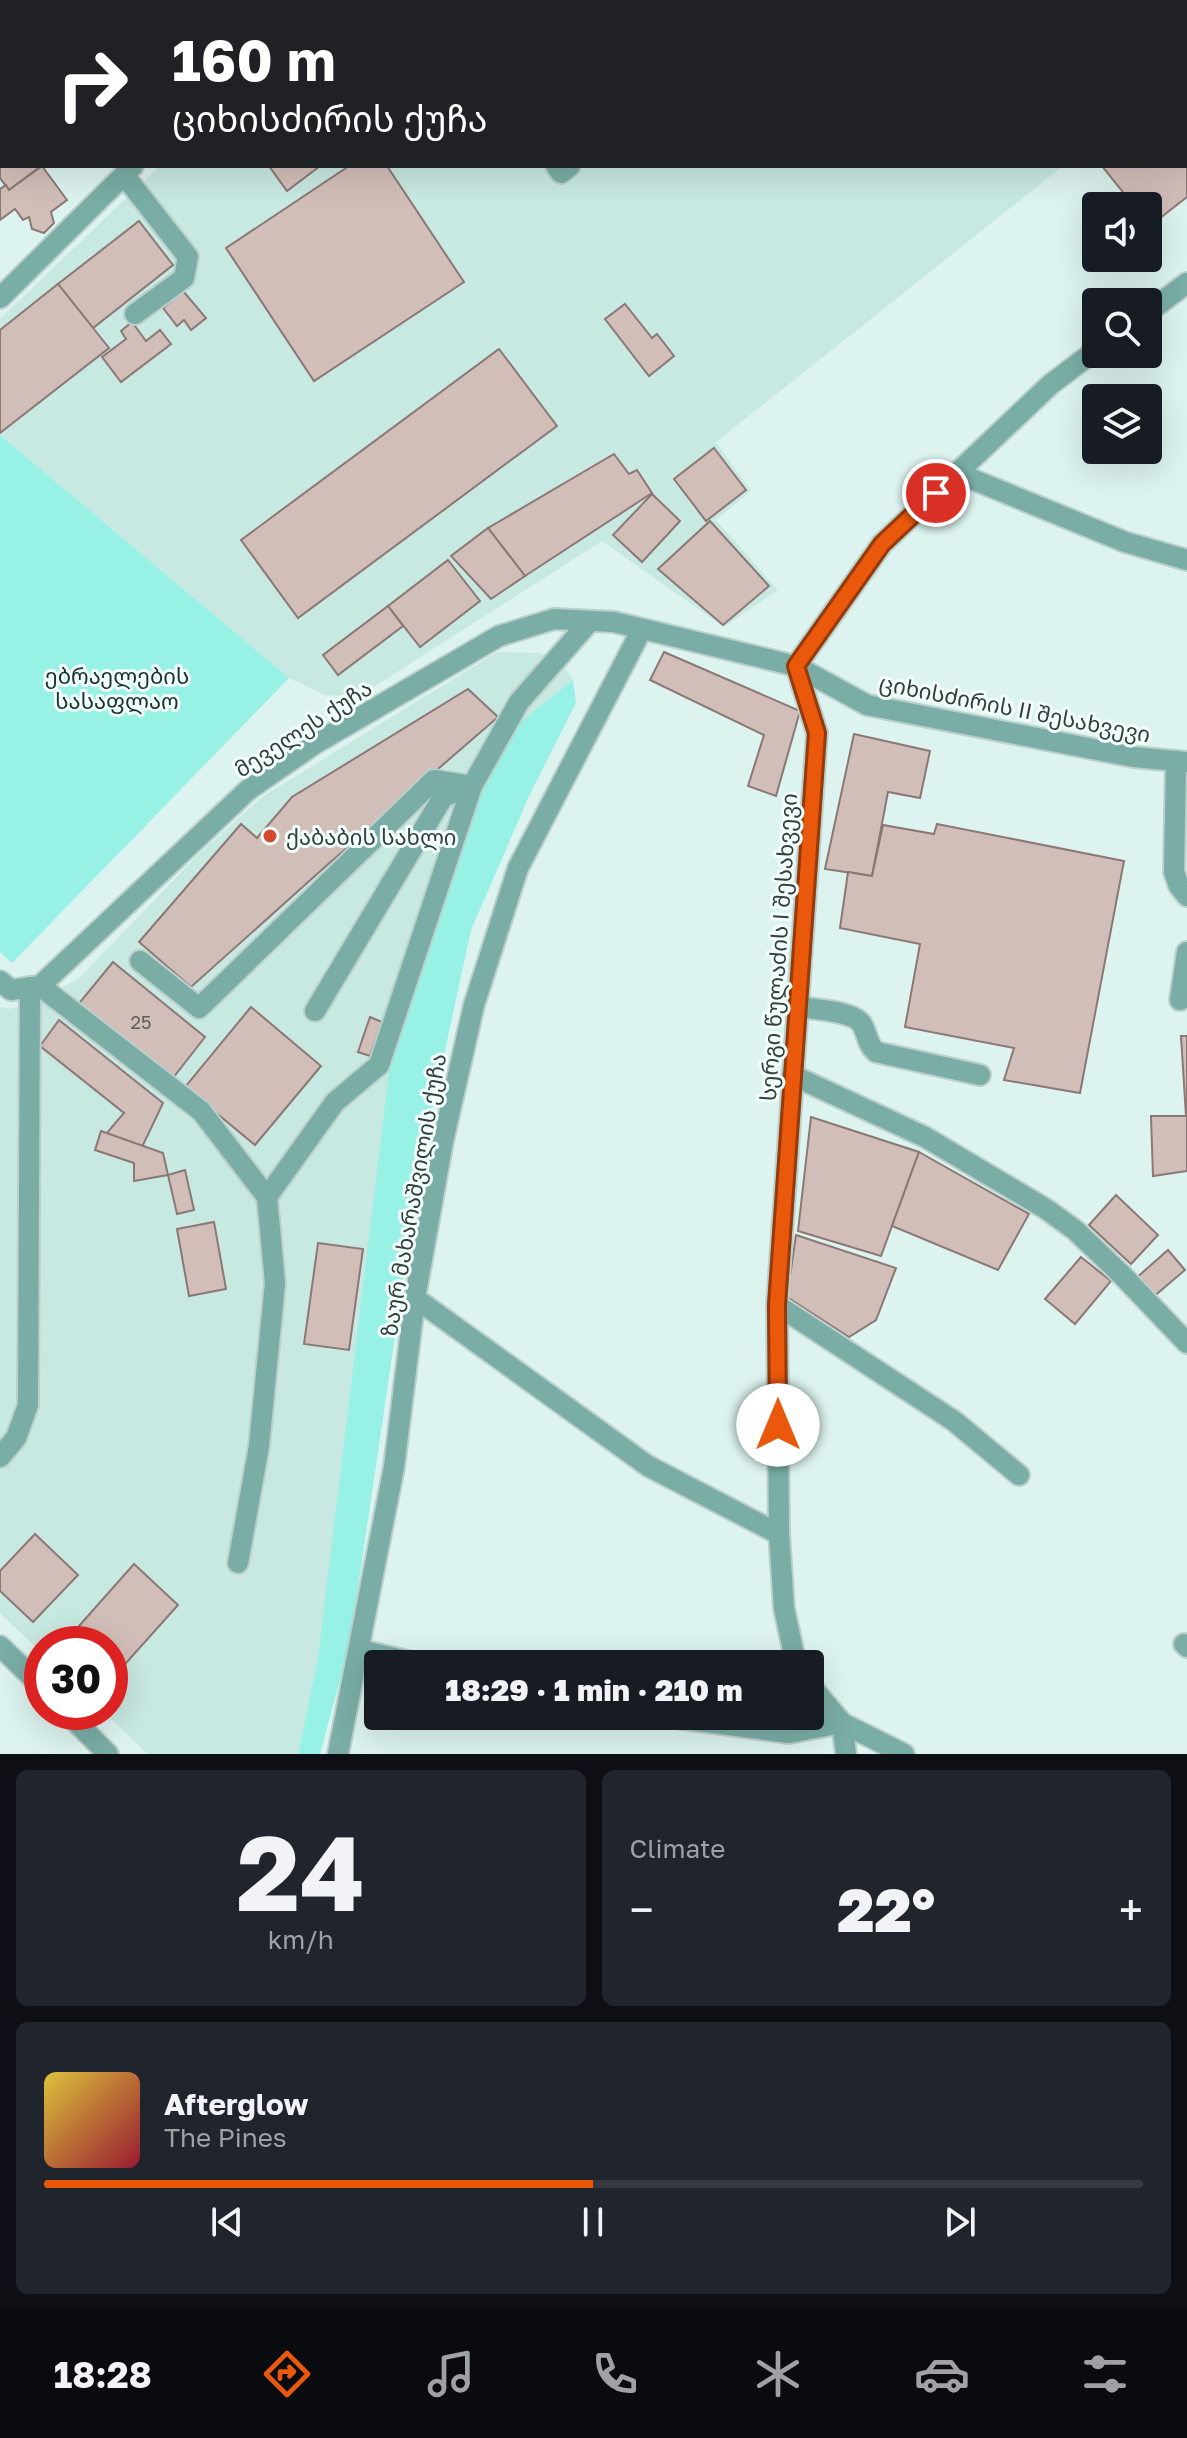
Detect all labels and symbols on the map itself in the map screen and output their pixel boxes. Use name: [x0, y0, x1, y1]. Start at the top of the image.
pin: [902, 459, 970, 527]
park label: ებრაელების სასაფლაო: [45, 662, 189, 715]
street label: ციხისძირის II შესახვევი: [877, 668, 1153, 748]
street label: მეველეს ქუჩა: [229, 674, 377, 783]
street label: სერგი წულაძის I შესახვევი: [754, 792, 803, 1102]
place label: ქაბაბის სახლი: [286, 823, 456, 851]
marker: ქაბაბის სახლი: [261, 827, 279, 845]
house number: 25: [131, 1011, 151, 1033]
street label: ზაურ მახარაშვილის ქუჩა: [375, 1051, 452, 1339]
position arrow: [736, 1383, 820, 1467]
speed limit sign: 30: [24, 1626, 128, 1730]

